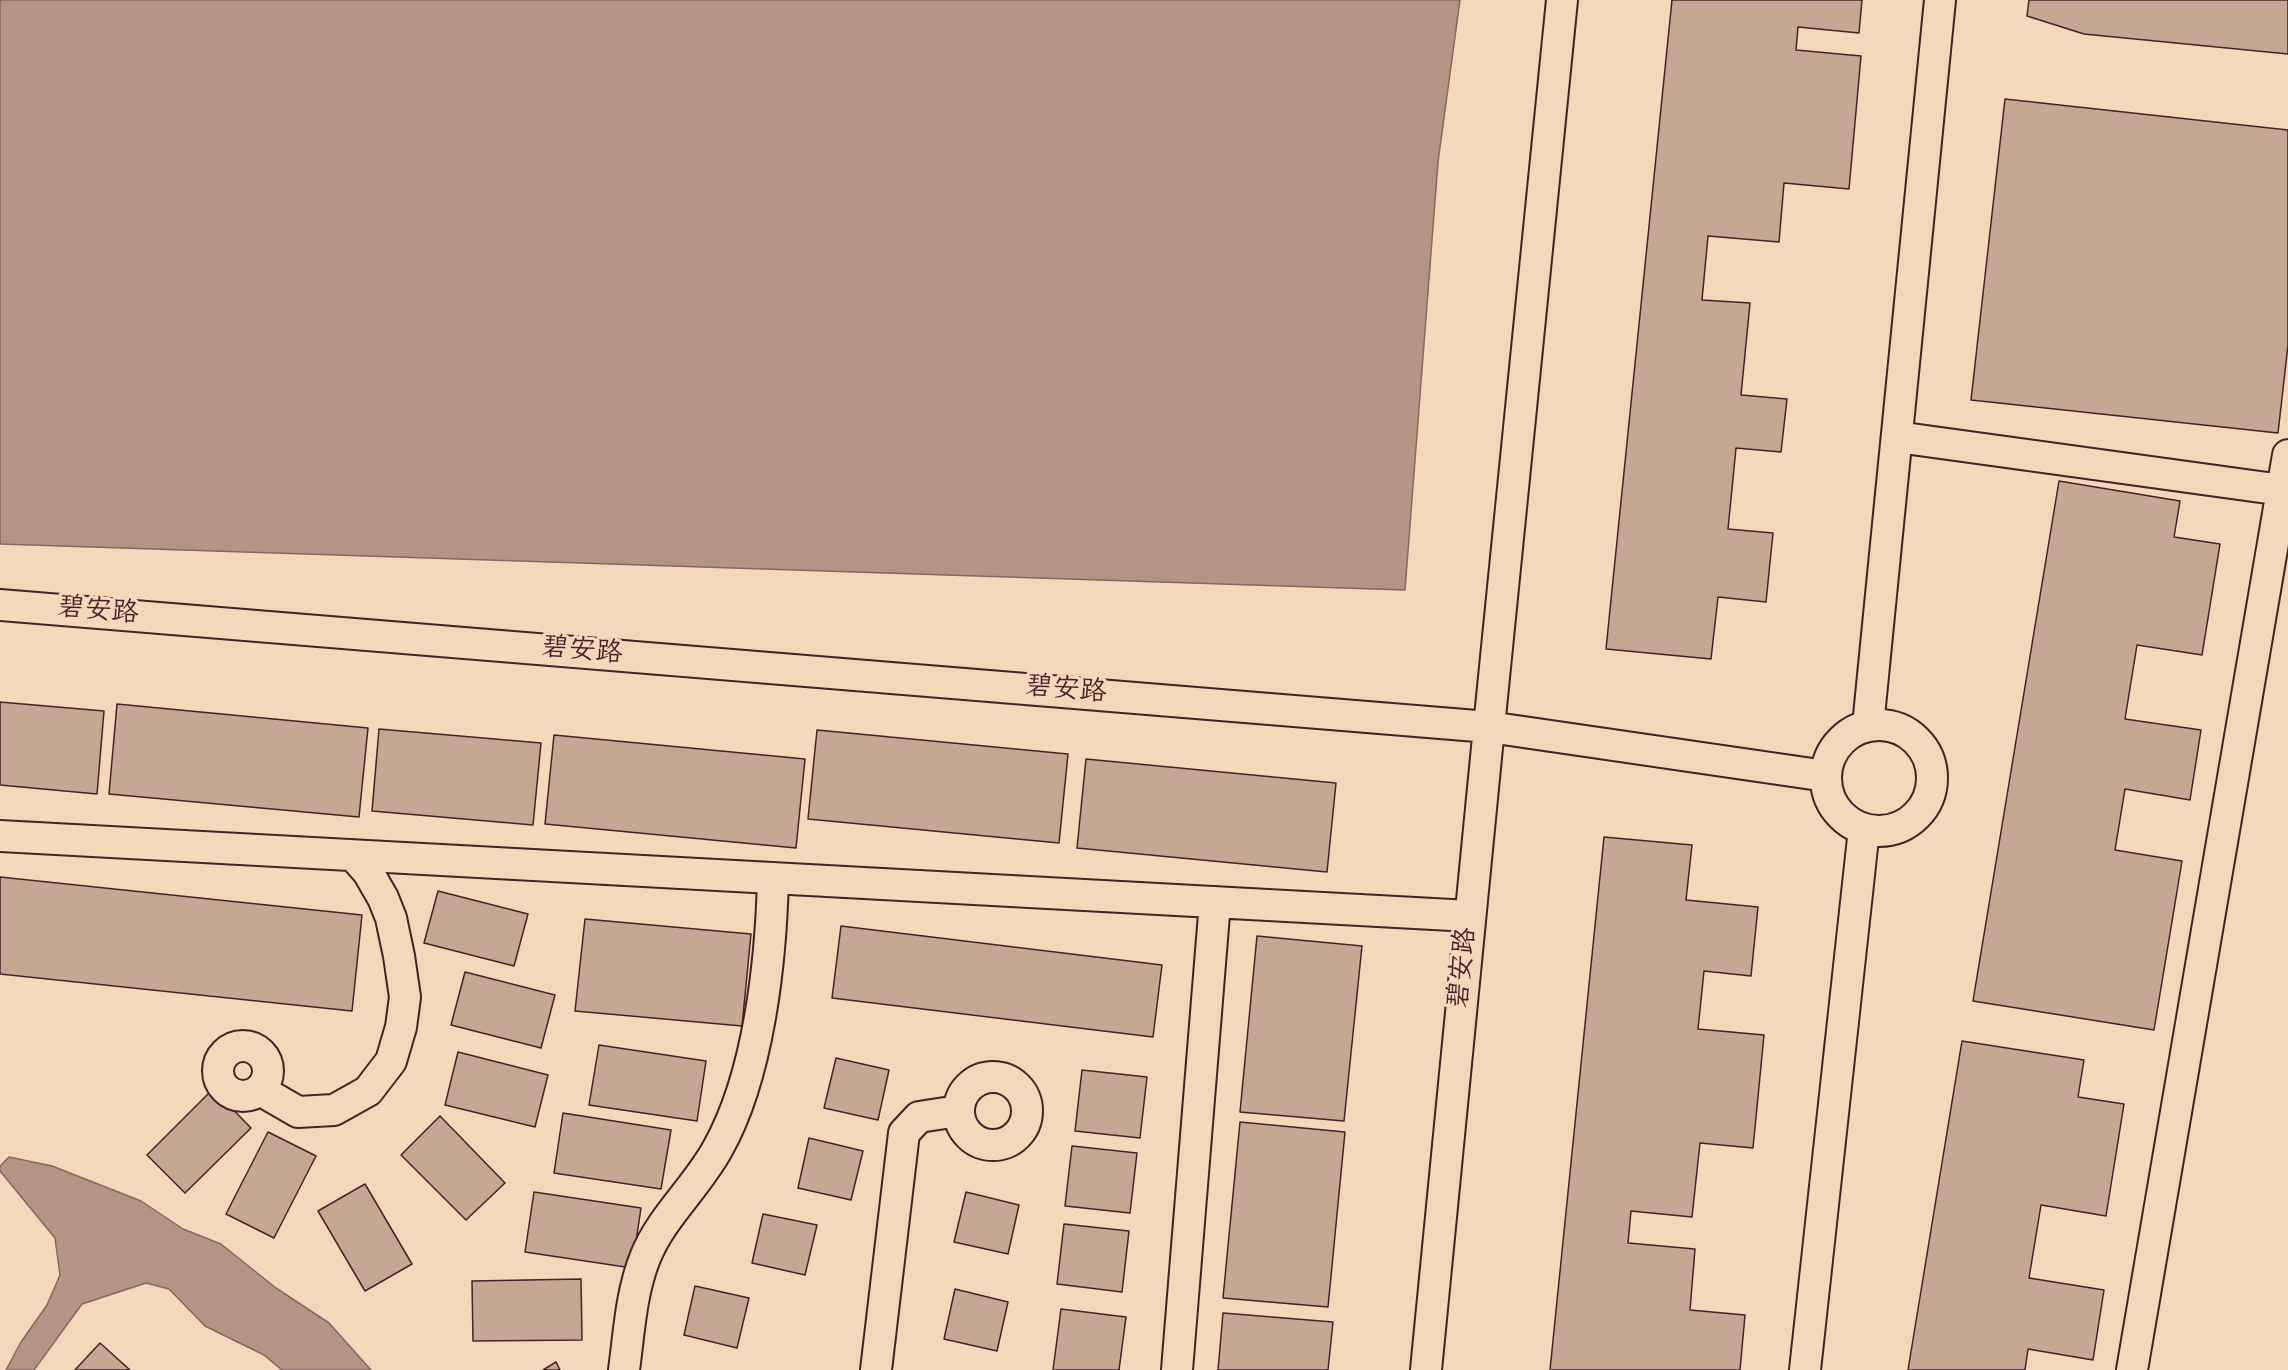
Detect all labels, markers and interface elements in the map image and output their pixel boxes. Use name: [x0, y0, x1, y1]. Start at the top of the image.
street label: 碧安路: [56, 593, 140, 633]
street label: 碧安路: [540, 633, 624, 673]
street label: 碧安路: [1024, 672, 1108, 712]
street label: 碧安路: [1445, 926, 1485, 1010]

